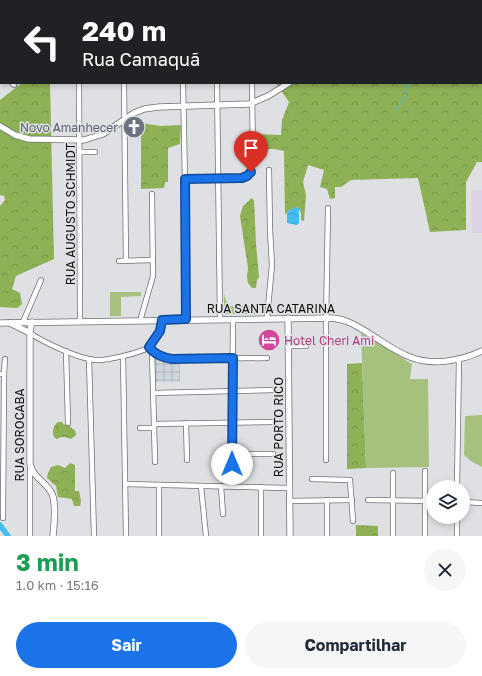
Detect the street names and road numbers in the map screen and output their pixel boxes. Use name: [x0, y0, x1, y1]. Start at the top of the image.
street label: RUA AUGUSTO SCHMIDT: [63, 142, 78, 285]
street label: RUA SANTA CATARINA: [207, 301, 335, 316]
street label: RUA PORTO RICO: [271, 377, 286, 477]
street label: RUA SOROCABA: [12, 389, 27, 481]

